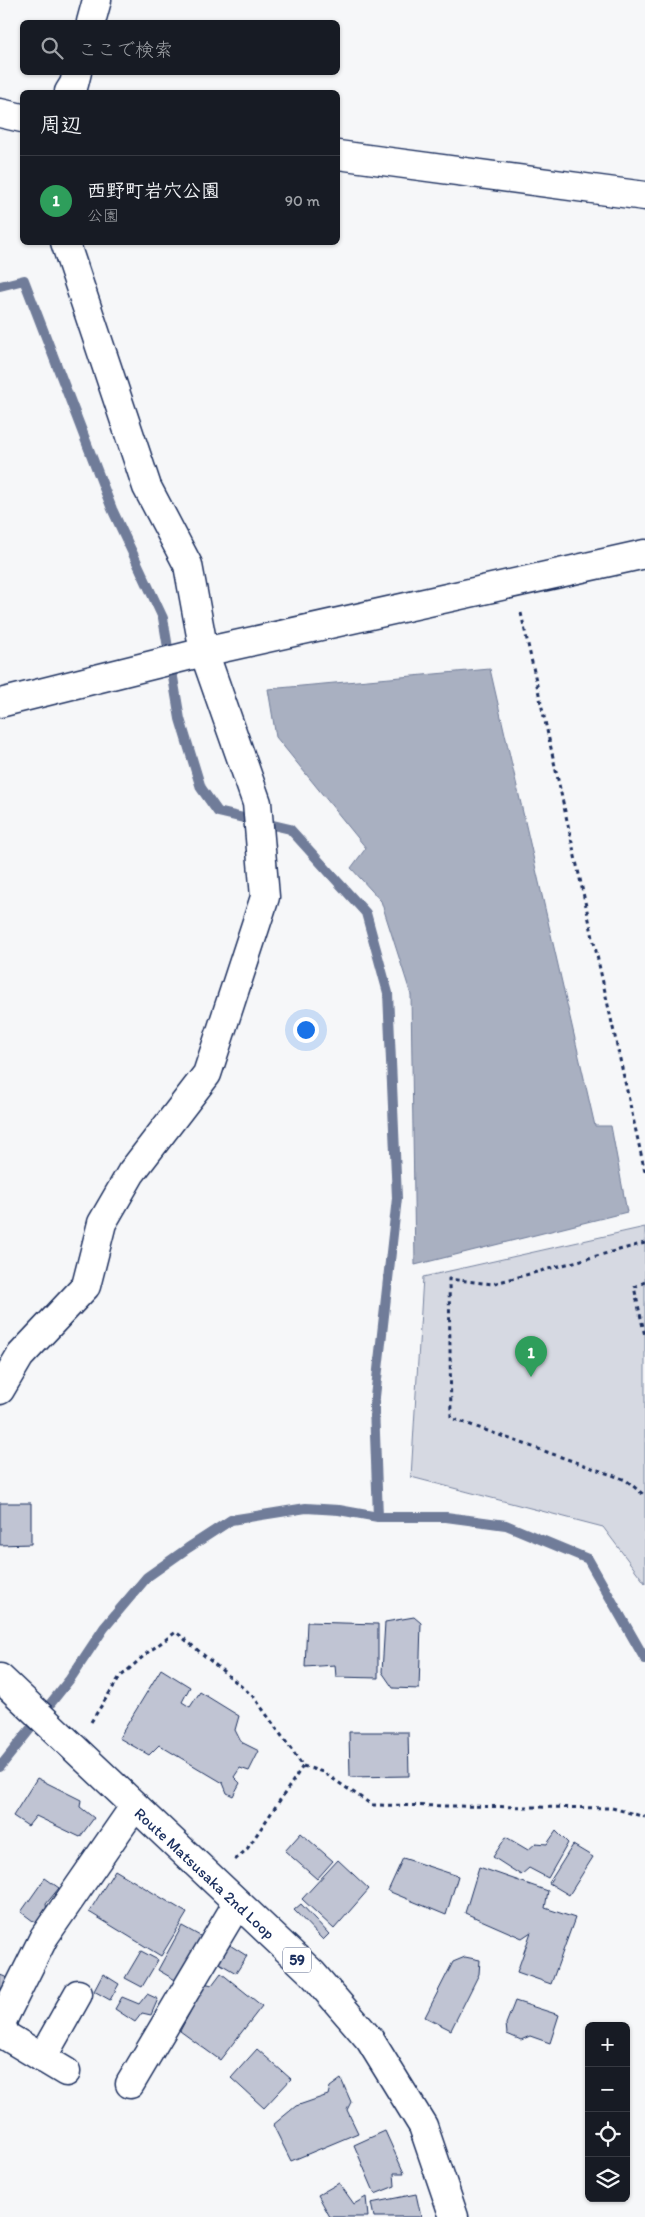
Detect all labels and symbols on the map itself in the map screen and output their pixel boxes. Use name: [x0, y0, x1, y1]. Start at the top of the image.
your location: [293, 1017, 319, 1043]
pin: 1: [515, 1336, 547, 1377]
street label: Route Matsusaka 2nd Loop: [131, 1803, 279, 1943]
road number: 59: [283, 1948, 311, 1972]

